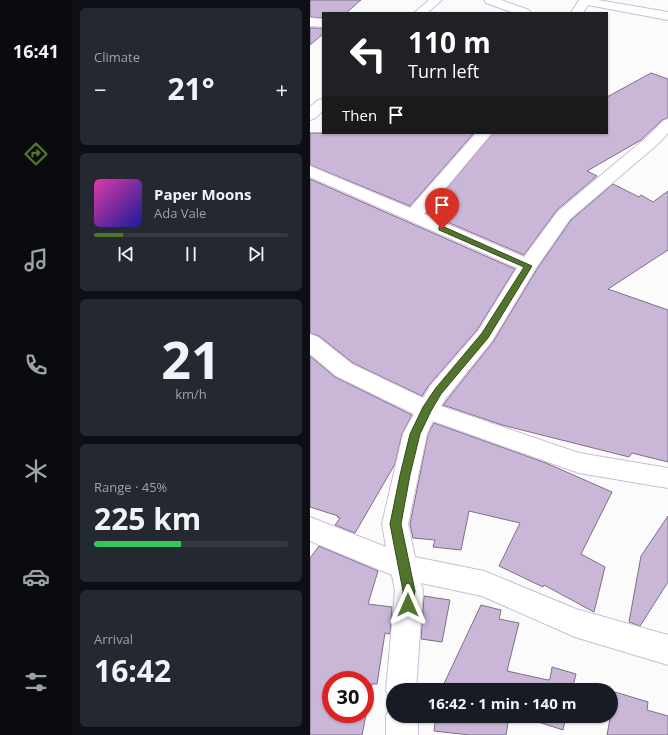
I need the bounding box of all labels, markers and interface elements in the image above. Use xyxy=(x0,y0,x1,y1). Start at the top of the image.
text: 110 m xyxy=(408,23,491,61)
icon: left xyxy=(342,28,394,80)
text: 16:41 xyxy=(13,39,59,63)
text: Climate xyxy=(94,48,140,66)
text: Turn left xyxy=(408,59,479,83)
text: 21° xyxy=(167,68,215,109)
text: − xyxy=(94,74,107,104)
text: + xyxy=(275,74,288,104)
icon: arrive xyxy=(385,104,407,126)
text: Then xyxy=(342,105,377,125)
icon: directions xyxy=(22,140,50,168)
text: Paper Moons xyxy=(154,184,252,204)
pin xyxy=(425,188,459,229)
icon: arrive xyxy=(431,194,453,216)
text: Ada Vale xyxy=(154,204,206,222)
icon: previous xyxy=(115,243,137,265)
icon: pause xyxy=(180,243,202,265)
icon: next xyxy=(245,243,267,265)
icon: music xyxy=(22,246,50,274)
text: 21 xyxy=(161,323,221,394)
icon: phone xyxy=(22,351,50,379)
text: km/h xyxy=(175,385,207,403)
icon: climate xyxy=(22,457,50,485)
text: Range · 45% xyxy=(94,478,167,496)
text: 225 km xyxy=(94,498,201,539)
icon: car xyxy=(22,563,50,591)
position arrow xyxy=(387,584,429,626)
text: Arrival xyxy=(94,630,133,648)
text: 16:42 xyxy=(94,650,171,691)
icon: filters xyxy=(22,668,50,696)
speed limit sign: 30 xyxy=(322,671,374,723)
text: 16:42 · 1 min · 140 m xyxy=(428,693,576,713)

